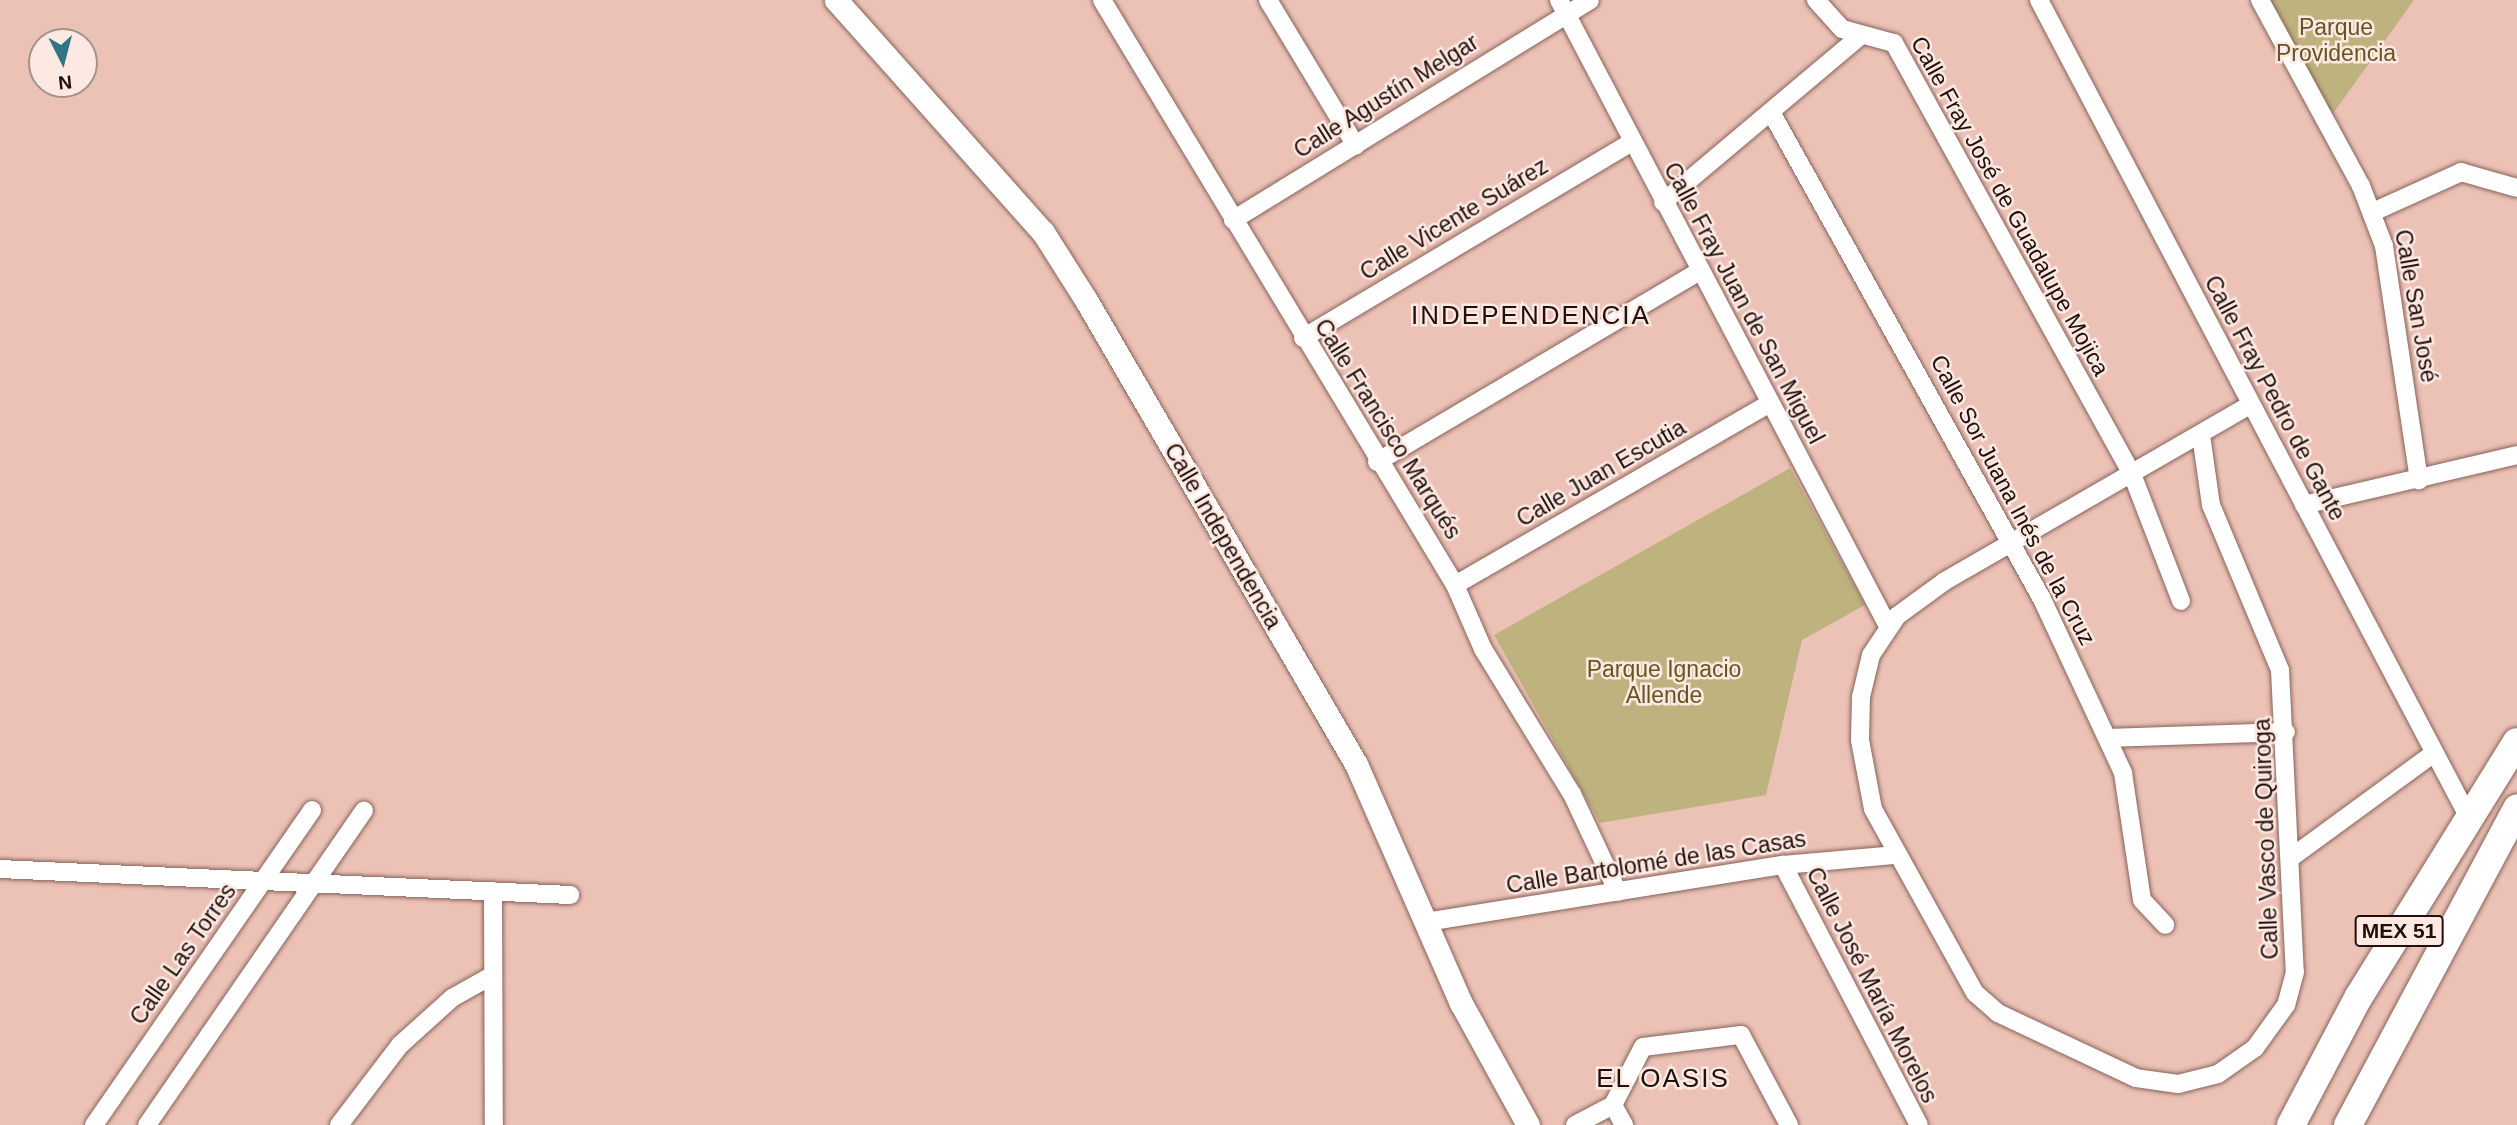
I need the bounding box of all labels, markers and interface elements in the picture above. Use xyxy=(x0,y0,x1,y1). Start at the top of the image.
park label: Parque Providencia xyxy=(2276,13,2396,67)
north arrow xyxy=(28,28,98,98)
street label: Calle Agustín Melgar xyxy=(1288,28,1484,164)
street label: Calle Fray José de Guadalupe Mojica xyxy=(1905,32,2115,380)
text: N xyxy=(57,71,73,94)
street label: Calle Vicente Suárez xyxy=(1355,152,1553,286)
street label: Calle Fray Juan de San Miguel xyxy=(1658,158,1830,448)
street label: Calle San José xyxy=(2389,227,2443,385)
street label: Calle Fray Pedro de Gante xyxy=(2199,271,2351,525)
district label: INDEPENDENCIA xyxy=(1413,300,1649,332)
street label: Calle Francisco Marqués xyxy=(1309,314,1467,544)
street label: Calle Sor Juana Inés de la Cruz xyxy=(1925,350,2101,650)
street label: Calle Juan Escutia xyxy=(1512,413,1690,533)
street label: Calle Independencia xyxy=(1159,438,1287,634)
park label: Parque Ignacio Allende xyxy=(1587,655,1741,709)
street label: Calle Vasco de Quiroga xyxy=(2248,718,2284,960)
street label: Calle Bartolomé de las Casas xyxy=(1504,825,1808,899)
street label: Calle José María Morelos xyxy=(1801,863,1943,1107)
street label: Calle Las Torres xyxy=(124,878,242,1030)
road number: MEX 51 xyxy=(2354,914,2444,948)
district label: EL OASIS xyxy=(1597,1063,1729,1095)

